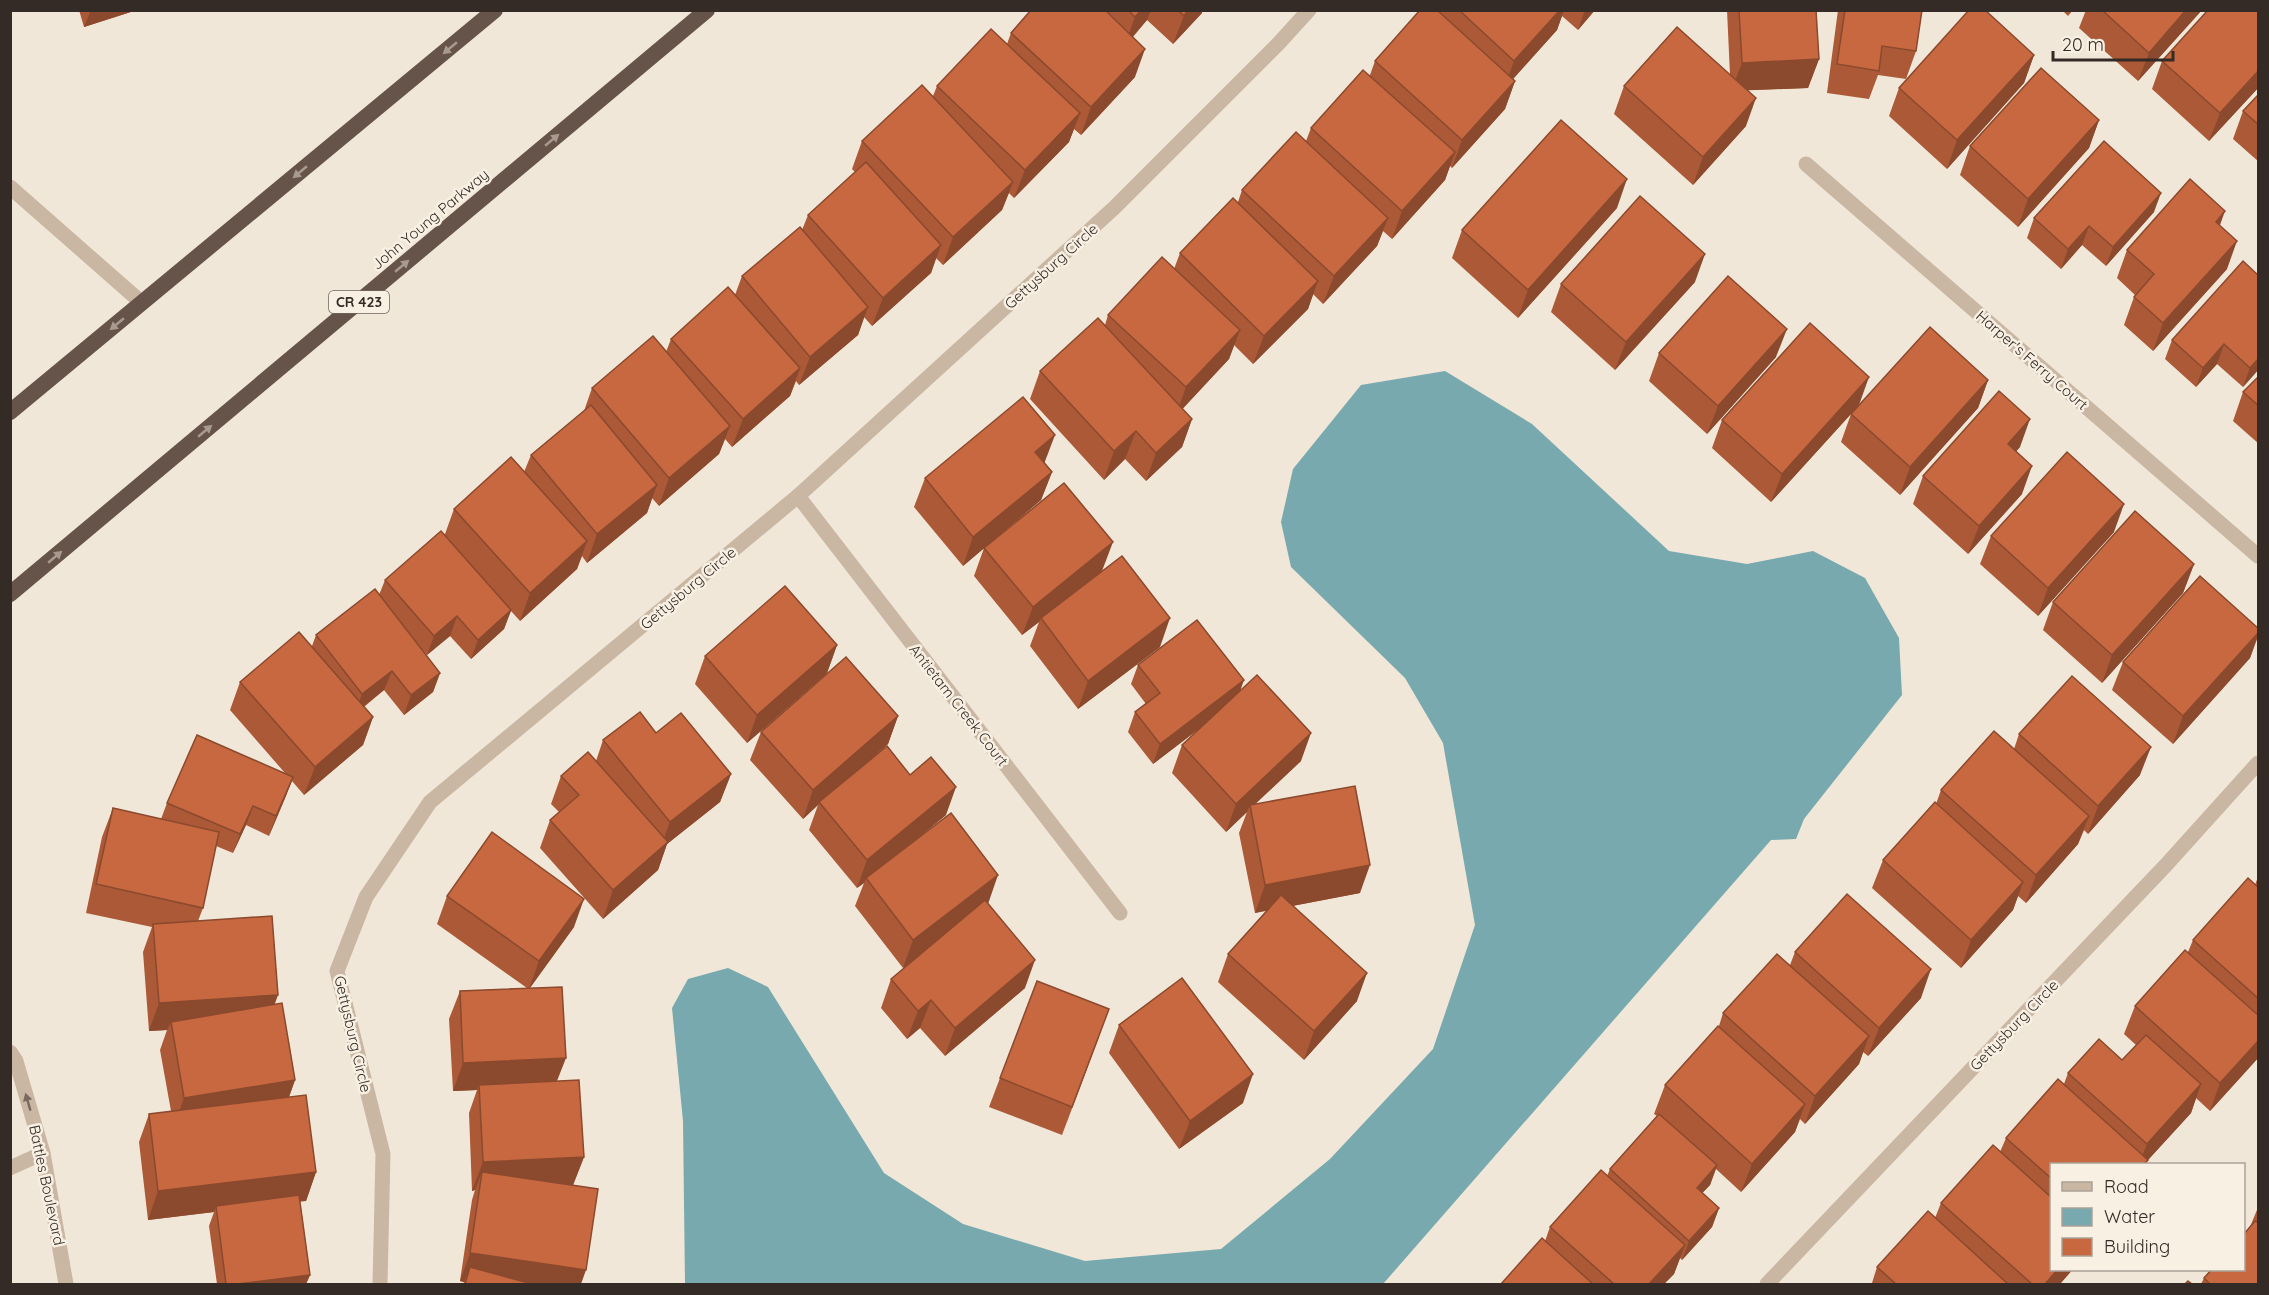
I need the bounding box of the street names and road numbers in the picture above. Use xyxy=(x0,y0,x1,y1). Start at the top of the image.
street label: John Young Parkway xyxy=(368,164,492,274)
street label: Gettysburg Circle xyxy=(1000,219,1102,313)
road number: CR 423 xyxy=(329,291,389,313)
street label: Harper's Ferry Court xyxy=(1972,306,2092,414)
street label: Gettysburg Circle xyxy=(636,542,740,634)
street label: Antietam Creek Court xyxy=(905,640,1013,770)
street label: Gettysburg Circle xyxy=(330,974,376,1094)
street label: Gettysburg Circle xyxy=(1966,976,2062,1074)
street label: Battles Boulevard xyxy=(25,1123,69,1247)

